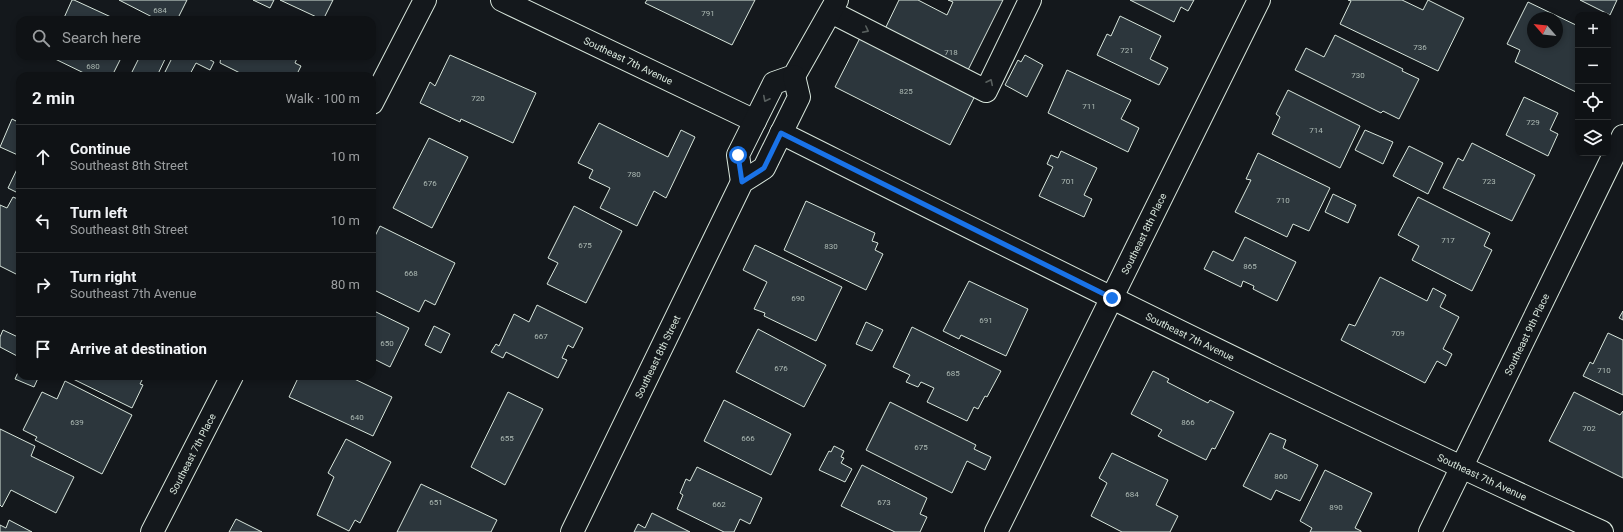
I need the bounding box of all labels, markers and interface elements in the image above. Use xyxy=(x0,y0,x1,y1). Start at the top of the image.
house number: 684 xyxy=(153,6,167,15)
house number: 791 xyxy=(701,9,715,18)
north arrow xyxy=(1527,12,1563,48)
map controls xyxy=(1575,12,1611,156)
button: + xyxy=(1575,12,1611,48)
search box xyxy=(16,16,376,60)
one-way arrow xyxy=(861,25,869,33)
icon: search xyxy=(30,27,52,49)
text: Search here xyxy=(62,29,141,47)
street label: Southeast 7th Avenue xyxy=(582,34,675,86)
house number: 736 xyxy=(1413,43,1427,52)
house number: 721 xyxy=(1120,46,1134,55)
house number: 718 xyxy=(944,48,958,57)
button: − xyxy=(1575,48,1611,84)
house number: 680 xyxy=(86,62,100,71)
house number: 730 xyxy=(1351,71,1365,80)
one-way arrow xyxy=(985,79,993,86)
button: locate xyxy=(1575,84,1611,120)
house number: 825 xyxy=(899,87,913,96)
text: 2 min xyxy=(32,88,75,108)
text: Walk · 100 m xyxy=(285,91,360,106)
house number: 720 xyxy=(471,94,485,103)
one-way arrow xyxy=(763,95,771,103)
house number: 711 xyxy=(1082,102,1096,111)
house number: 729 xyxy=(1526,118,1540,127)
button: layers xyxy=(1575,120,1611,156)
house number: 714 xyxy=(1309,126,1323,135)
text: Continue xyxy=(70,140,131,158)
icon: ahead xyxy=(32,146,54,168)
route start xyxy=(729,146,747,164)
text: 10 m xyxy=(331,149,360,164)
text: Southeast 8th Street xyxy=(70,158,188,173)
house number: 780 xyxy=(627,170,641,179)
house number: 701 xyxy=(1061,177,1075,186)
house number: 723 xyxy=(1482,177,1496,186)
house number: 676 xyxy=(423,179,437,188)
street label: Southeast 8th Place xyxy=(1119,191,1168,276)
house number: 710 xyxy=(1276,196,1290,205)
text: Turn left xyxy=(70,204,127,222)
icon: left xyxy=(32,210,54,232)
text: 10 m xyxy=(331,213,360,228)
text: Southeast 8th Street xyxy=(70,222,188,237)
house number: 717 xyxy=(1441,236,1455,245)
house number: 675 xyxy=(578,241,592,250)
house number: 830 xyxy=(824,242,838,251)
house number: 865 xyxy=(1243,262,1257,271)
text: Turn right xyxy=(70,268,136,286)
house number: 668 xyxy=(404,269,418,278)
icon: right xyxy=(32,274,54,296)
text: 80 m xyxy=(331,277,360,292)
text: Southeast 7th Avenue xyxy=(70,286,196,301)
route end xyxy=(1103,289,1121,307)
street label: Southeast 9th Place xyxy=(1502,292,1551,377)
house number: 690 xyxy=(791,294,805,303)
street label: Southeast 7th Avenue xyxy=(1144,310,1236,363)
street label: Southeast 8th Street xyxy=(632,313,682,400)
house number: 691 xyxy=(979,316,993,325)
house number: 709 xyxy=(1391,329,1405,338)
house number: 667 xyxy=(534,332,548,341)
icon: arrive xyxy=(32,338,54,360)
house number: 650 xyxy=(380,339,394,348)
text: Arrive at destination xyxy=(70,340,207,358)
house number: 676 xyxy=(774,364,788,373)
house number: 710 xyxy=(1597,366,1611,375)
house number: 685 xyxy=(946,369,960,378)
street label: Southeast 7th Place xyxy=(167,411,217,496)
house number: 640 xyxy=(350,413,364,422)
house number: 639 xyxy=(70,418,84,427)
house number: 866 xyxy=(1181,418,1195,427)
house number: 702 xyxy=(1582,424,1596,433)
house number: 655 xyxy=(500,434,514,443)
house number: 666 xyxy=(741,434,755,443)
house number: 675 xyxy=(914,443,928,452)
street label: Southeast 7th Avenue xyxy=(1436,451,1529,502)
house number: 860 xyxy=(1274,472,1288,481)
house number: 684 xyxy=(1125,490,1139,499)
house number: 651 xyxy=(429,498,443,507)
house number: 673 xyxy=(877,498,891,507)
house number: 662 xyxy=(712,500,726,509)
house number: 890 xyxy=(1329,503,1343,512)

